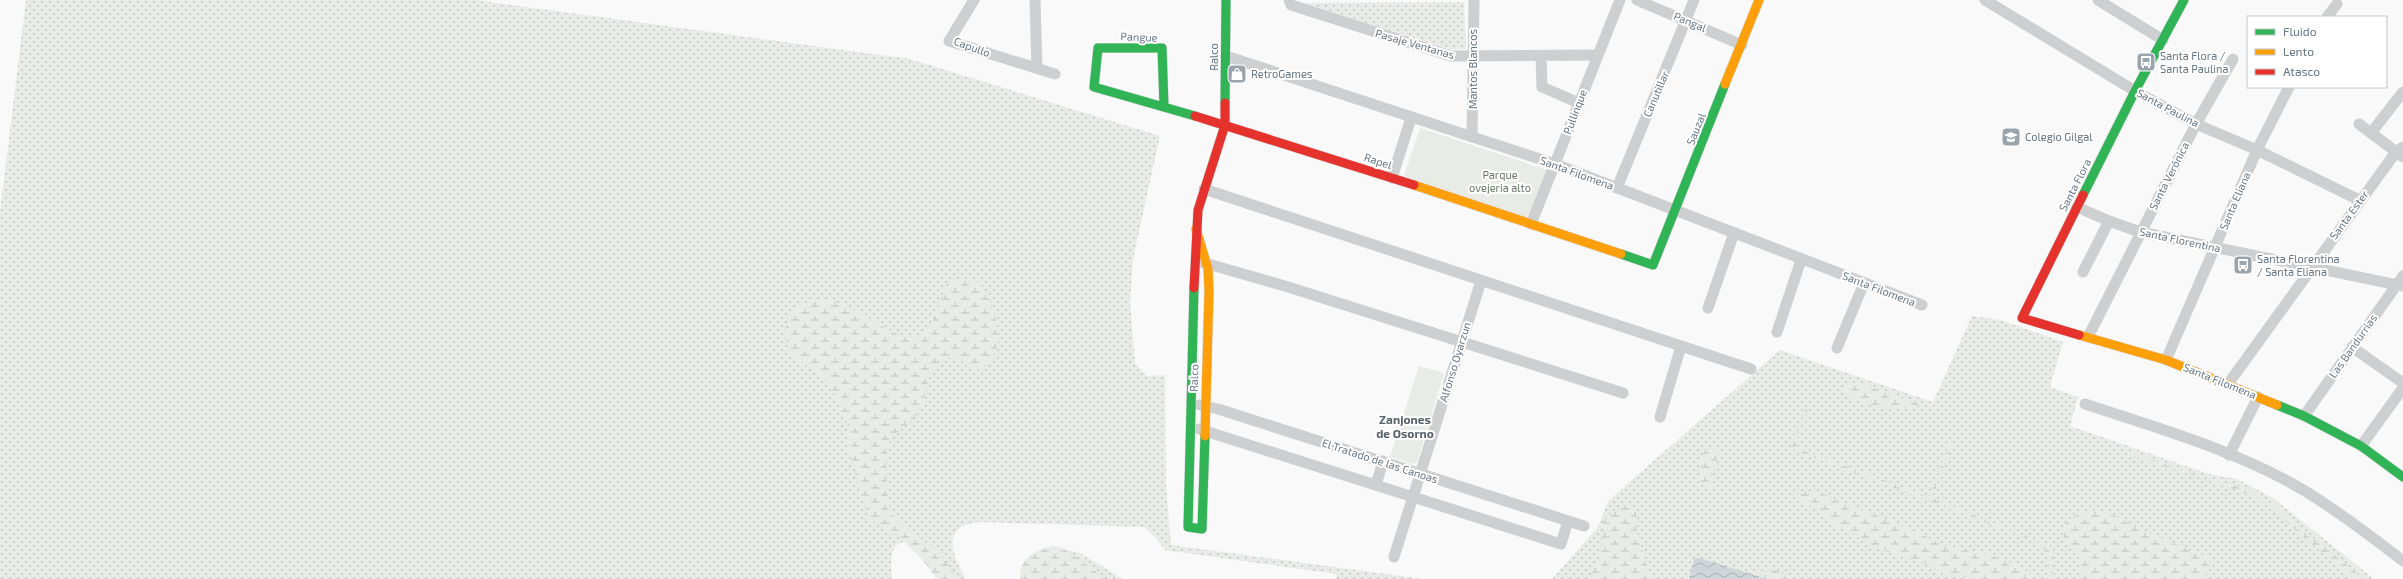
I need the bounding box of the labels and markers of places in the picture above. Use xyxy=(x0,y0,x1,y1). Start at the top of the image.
place label: Santa Flora / Santa Paulina xyxy=(2160,49,2228,75)
bus stop icon: Santa Flora / Santa Paulina xyxy=(2135,51,2157,73)
shop icon: RetroGames xyxy=(1226,63,1248,85)
place label: RetroGames xyxy=(1251,67,1313,80)
school or university icon: Colegio Gilgal xyxy=(2000,126,2022,148)
place label: Colegio Gilgal xyxy=(2025,130,2093,143)
place label: Santa Florentina / Santa Eliana xyxy=(2257,252,2340,278)
bus stop icon: Santa Florentina / Santa Eliana xyxy=(2232,254,2254,276)

